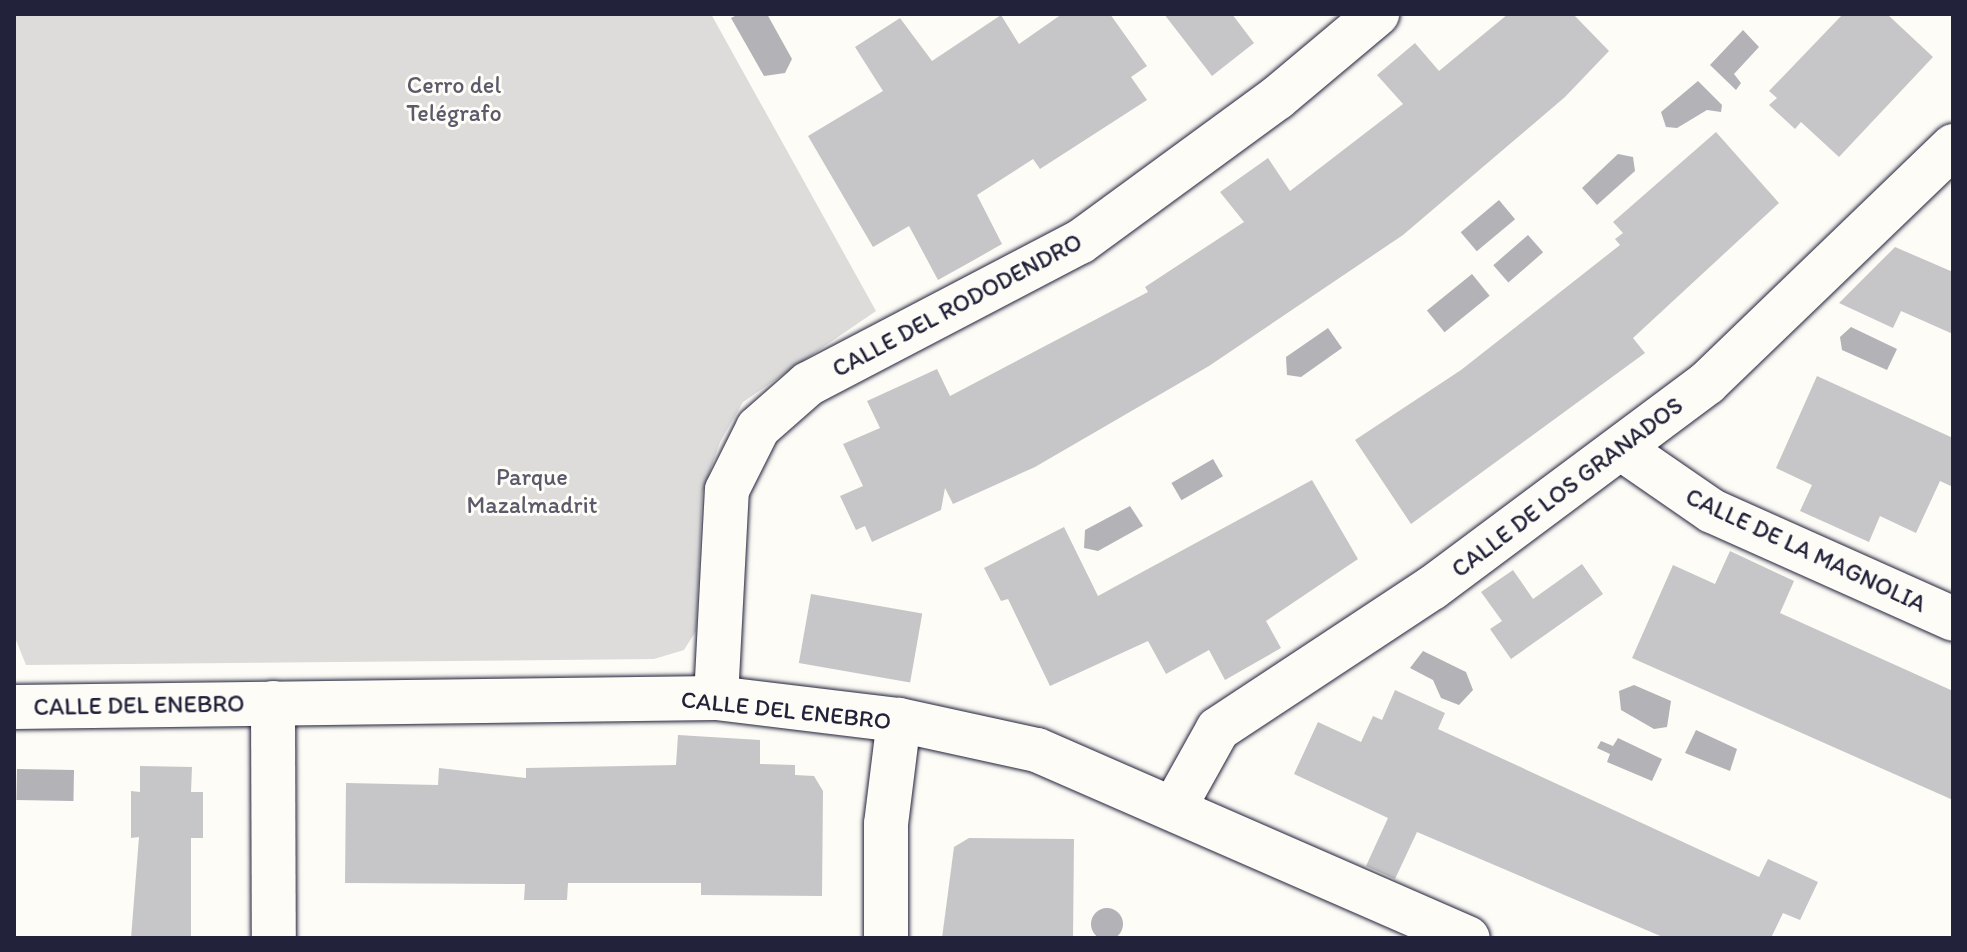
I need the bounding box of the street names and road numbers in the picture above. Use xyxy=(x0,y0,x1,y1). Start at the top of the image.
street label: CALLE DEL RODODENDRO xyxy=(828,227,1086,383)
street label: CALLE DE LOS GRANADOS xyxy=(1446,391,1688,583)
street label: CALLE DE LA MAGNOLIA xyxy=(1681,482,1931,618)
street label: CALLE DEL ENEBRO xyxy=(680,685,892,735)
street label: CALLE DEL ENEBRO xyxy=(33,689,245,721)

